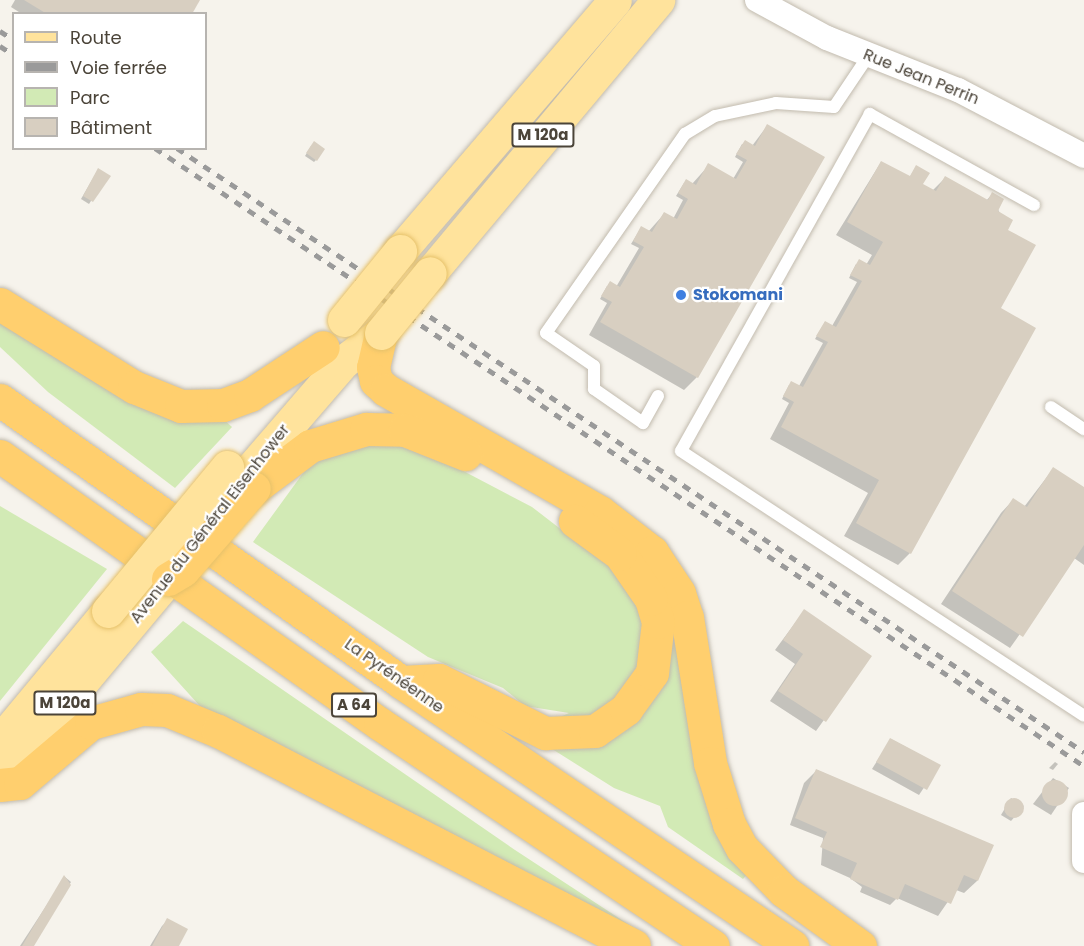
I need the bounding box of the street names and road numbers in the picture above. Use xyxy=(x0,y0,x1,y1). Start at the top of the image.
street label: Rue Jean Perrin xyxy=(860,45,982,109)
road number: M 120a xyxy=(510,123,576,147)
street label: Avenue du Général Eisenhower xyxy=(126,421,294,627)
street label: La Pyrénéenne xyxy=(341,635,447,717)
road number: M 120a xyxy=(32,691,98,715)
road number: A 64 xyxy=(330,693,378,717)

